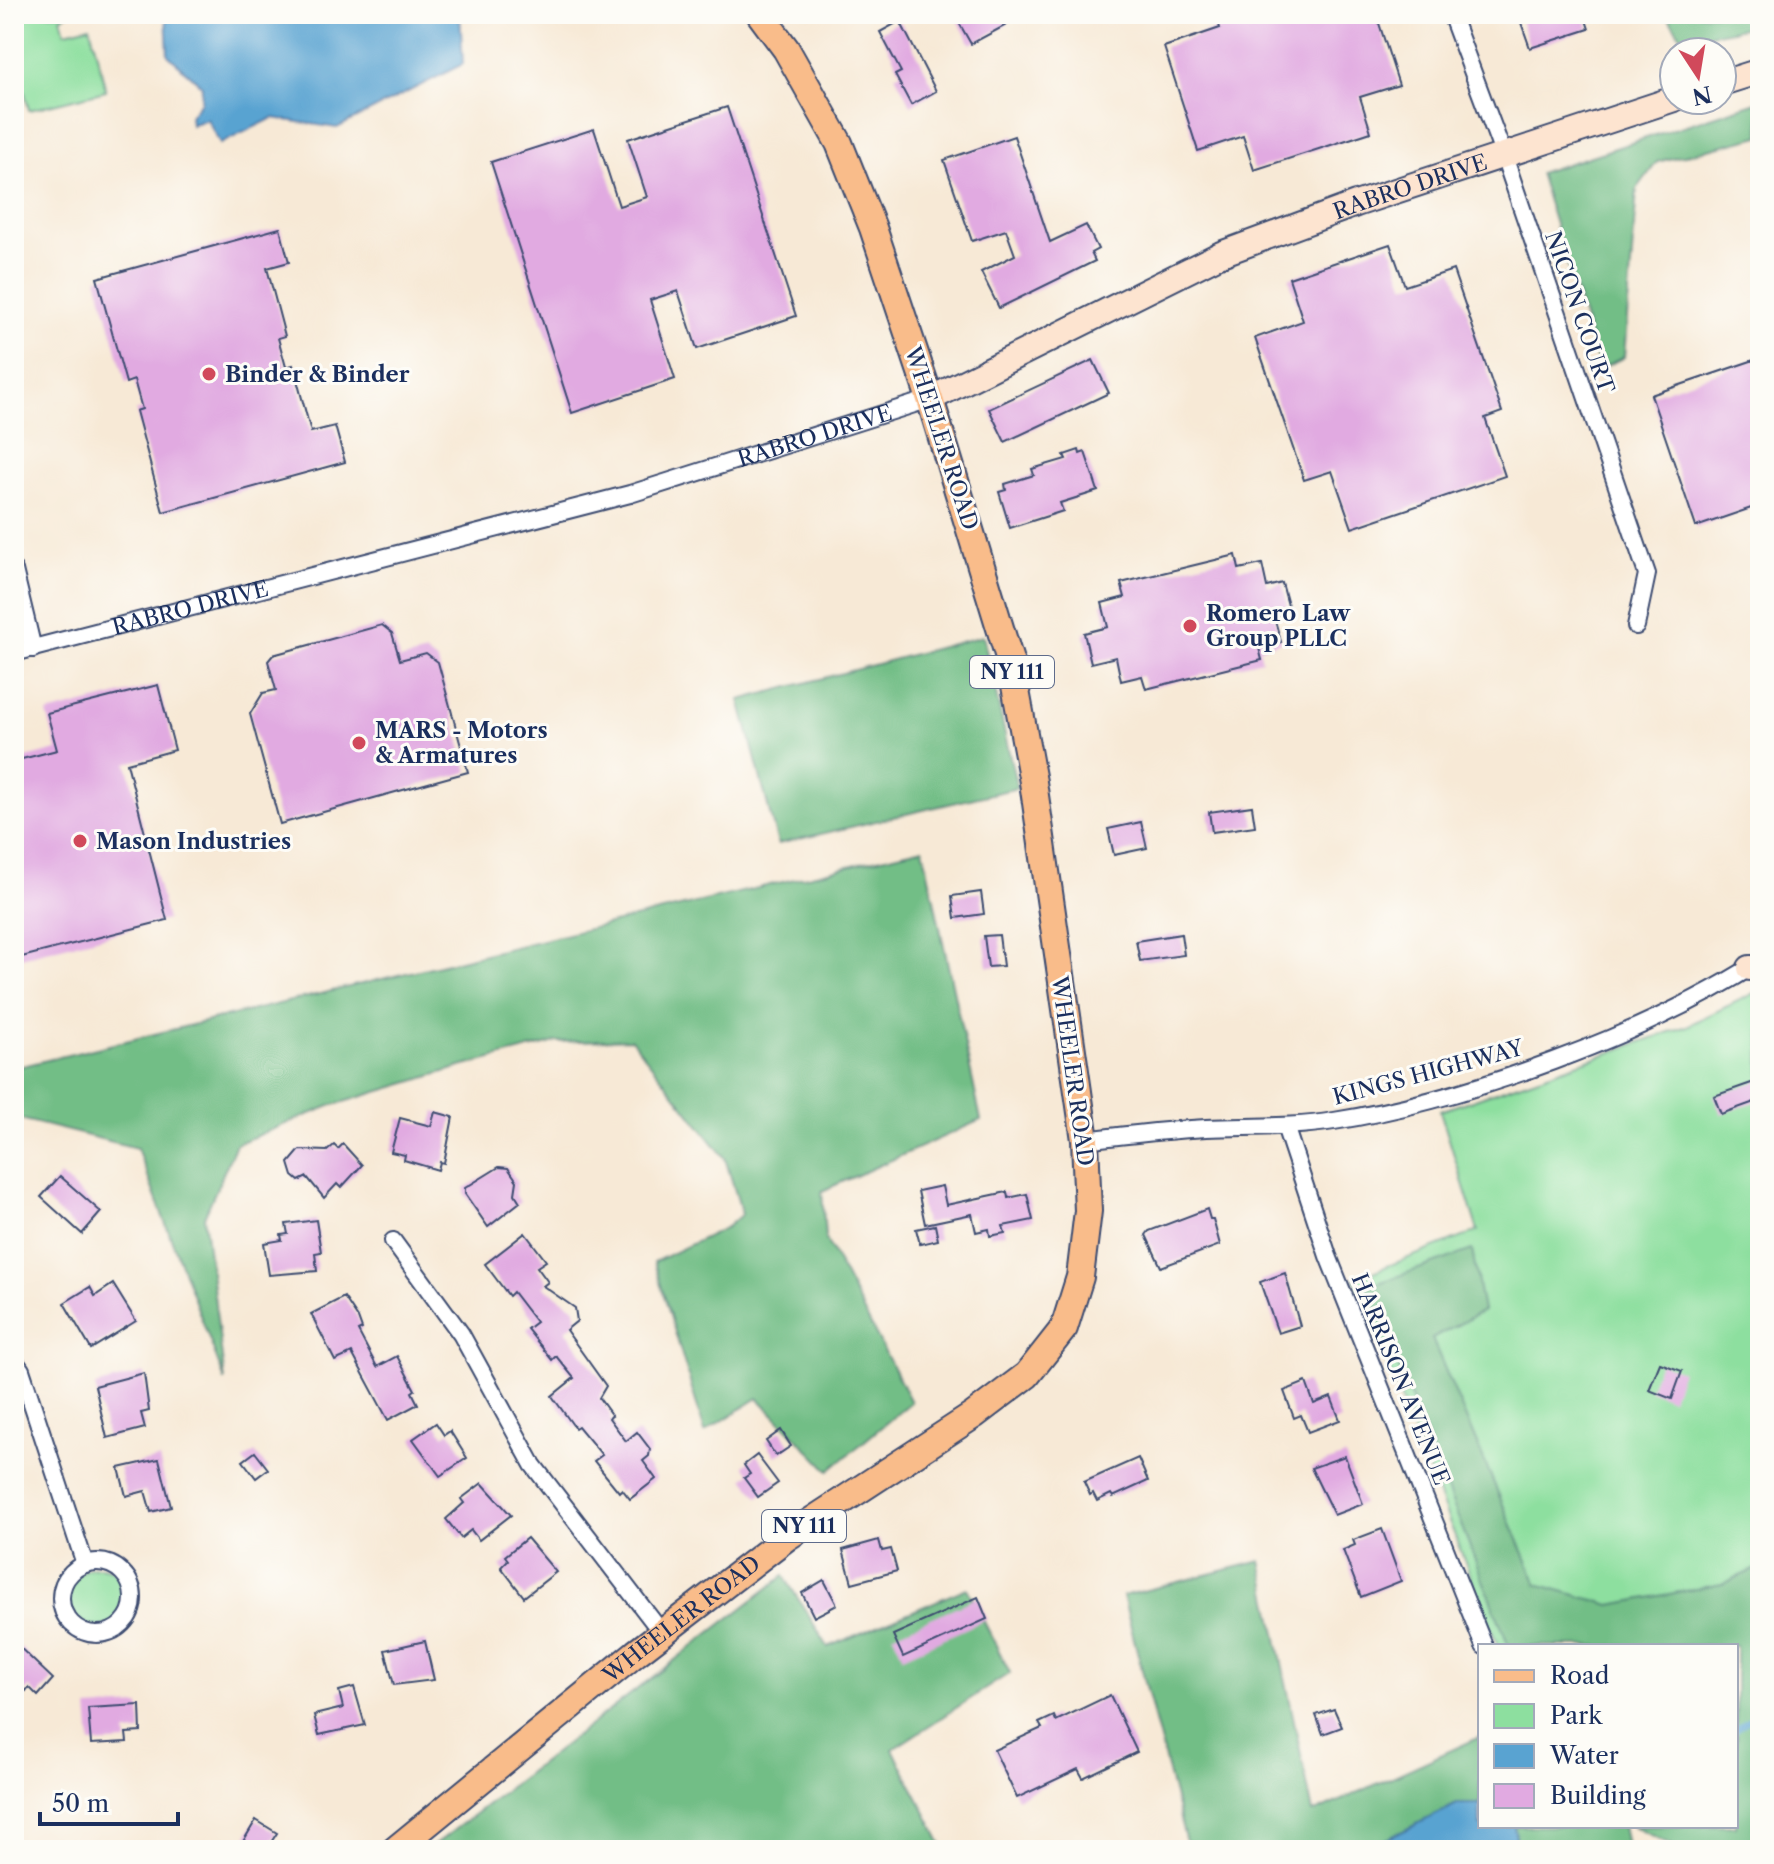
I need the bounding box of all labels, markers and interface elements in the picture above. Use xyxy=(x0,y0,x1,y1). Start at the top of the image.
north arrow xyxy=(1658,36,1738,116)
text: N xyxy=(1690,80,1714,110)
street label: RABRO DRIVE xyxy=(1329,149,1491,225)
street label: NICON COURT xyxy=(1539,228,1620,397)
street label: WHEELER ROAD xyxy=(899,342,984,533)
place label: Binder & Binder xyxy=(225,361,410,388)
marker: Binder & Binder xyxy=(200,365,218,383)
street label: RABRO DRIVE xyxy=(734,399,896,473)
street label: RABRO DRIVE xyxy=(109,575,272,641)
place label: Romero Law Group PLLC xyxy=(1206,600,1351,652)
marker: Romero Law Group PLLC xyxy=(1181,617,1199,635)
road number: NY 111 xyxy=(970,656,1054,688)
place label: MARS - Motors & Armatures xyxy=(375,717,548,769)
marker: MARS - Motors & Armatures xyxy=(350,734,368,752)
place label: Mason Industries xyxy=(96,828,291,855)
marker: Mason Industries xyxy=(71,832,89,850)
street label: WHEELER ROAD xyxy=(1046,973,1099,1168)
street label: KINGS HIGHWAY xyxy=(1330,1034,1527,1111)
street label: HARRISON AVENUE xyxy=(1346,1269,1455,1489)
road number: NY 111 xyxy=(762,1510,846,1542)
street label: WHEELER ROAD xyxy=(597,1550,765,1689)
legend xyxy=(1478,1644,1738,1828)
text: Road xyxy=(1550,1661,1610,1690)
text: Park xyxy=(1550,1701,1603,1730)
text: Water xyxy=(1549,1741,1619,1770)
scale bar xyxy=(40,1776,178,1826)
text: Building xyxy=(1550,1781,1646,1810)
text: 50 m xyxy=(52,1789,109,1818)

